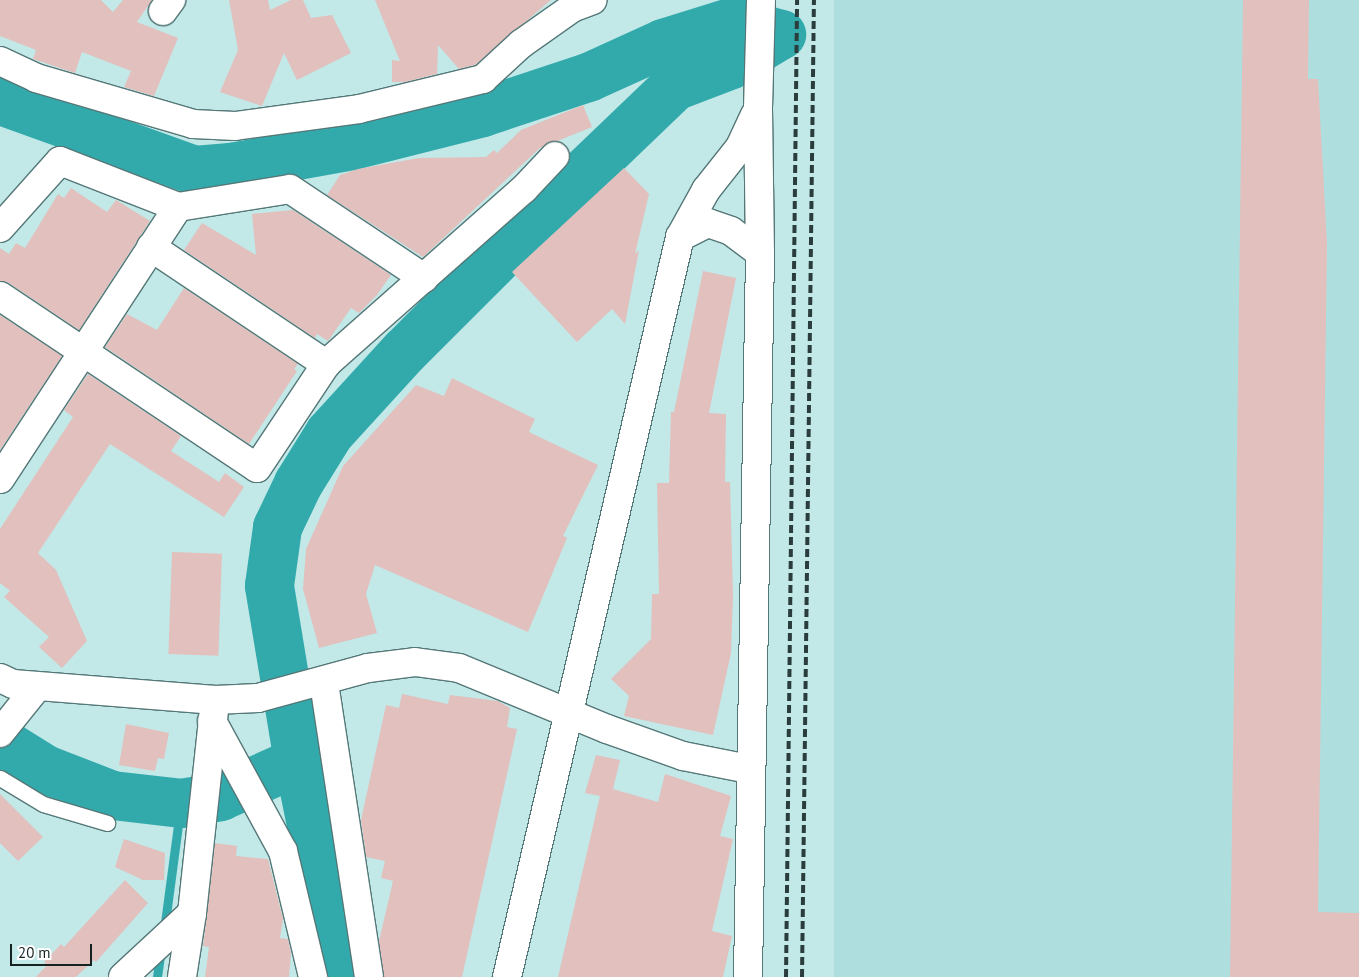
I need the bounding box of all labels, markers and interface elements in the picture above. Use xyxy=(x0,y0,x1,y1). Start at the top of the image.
scale bar xyxy=(12,934,95,966)
text: 20 m xyxy=(18,943,51,962)

